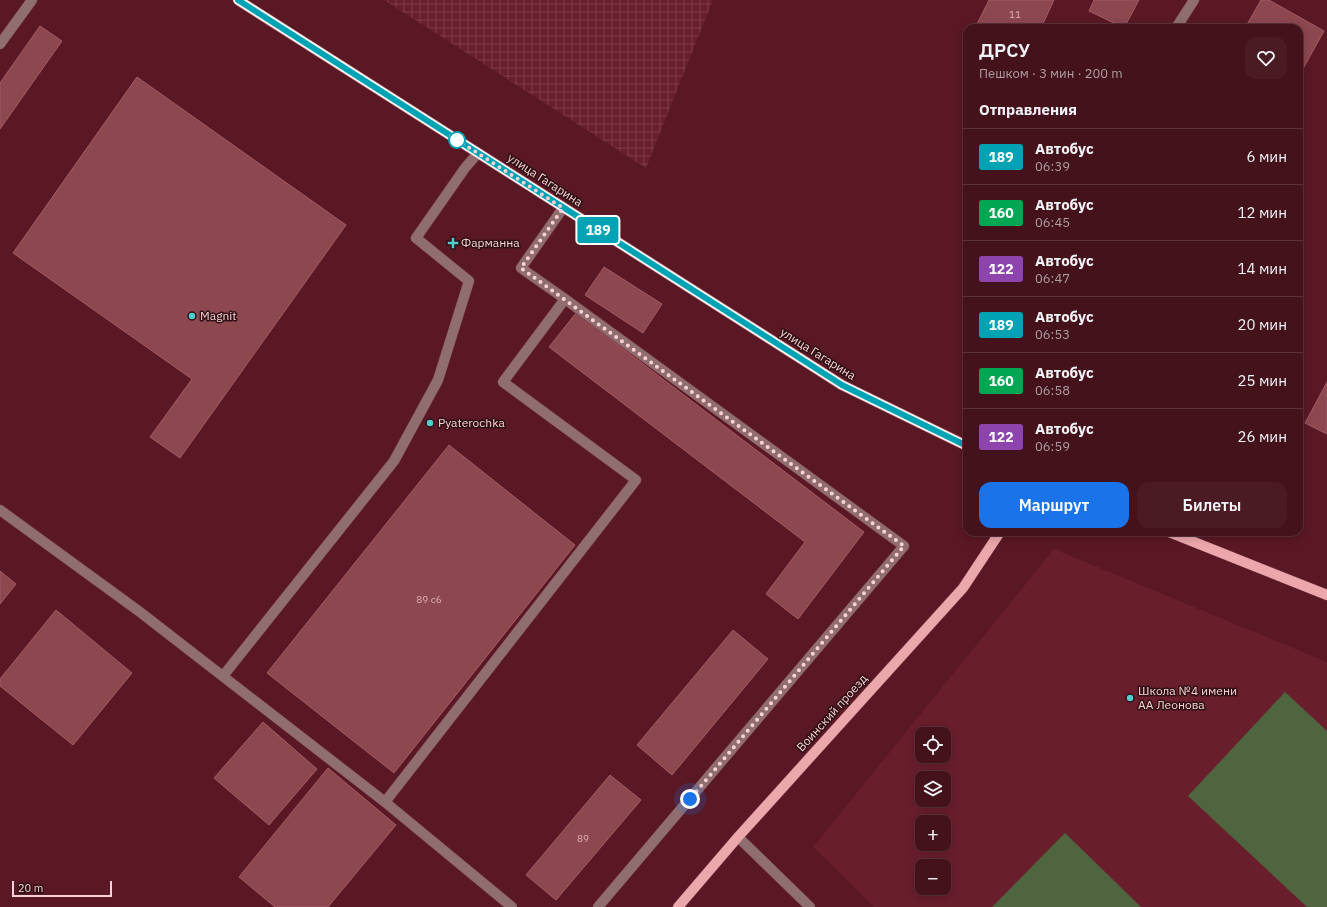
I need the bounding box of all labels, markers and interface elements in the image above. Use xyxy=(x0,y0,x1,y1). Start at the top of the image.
house number: 11 xyxy=(1009,8,1021,21)
button: heart xyxy=(1245,37,1287,79)
text: ДРСУ xyxy=(979,38,1030,62)
text: Пешком · 3 мин · 200 m xyxy=(979,65,1123,82)
text: Отправления xyxy=(979,100,1077,119)
unlabelled marker xyxy=(448,131,466,149)
text: Автобус xyxy=(1035,139,1094,158)
text: 6 мин xyxy=(1246,147,1287,166)
text: 189 xyxy=(988,148,1014,166)
street label: улица Гагарина xyxy=(505,150,586,210)
text: 06:39 xyxy=(1035,158,1070,175)
text: Автобус xyxy=(1035,195,1094,214)
text: 12 мин xyxy=(1237,203,1287,222)
text: 160 xyxy=(988,204,1014,222)
text: 06:45 xyxy=(1035,214,1070,231)
line badge: 189 xyxy=(575,217,621,243)
text: 189 xyxy=(585,221,611,239)
place label: Фарманна xyxy=(461,235,520,250)
marker: Фарманна xyxy=(448,238,458,248)
text: Автобус xyxy=(1035,251,1094,270)
text: 14 мин xyxy=(1237,259,1287,278)
text: 122 xyxy=(988,260,1014,278)
text: 06:47 xyxy=(1035,270,1070,287)
text: Автобус xyxy=(1035,307,1094,326)
place label: Magnit xyxy=(200,308,237,323)
marker: Magnit xyxy=(187,311,197,321)
text: 20 мин xyxy=(1237,315,1287,334)
text: 189 xyxy=(988,316,1014,334)
street label: улица Гагарина xyxy=(778,324,859,383)
text: 06:53 xyxy=(1035,326,1070,343)
text: Автобус xyxy=(1035,363,1094,382)
text: 25 мин xyxy=(1237,371,1287,390)
text: 160 xyxy=(988,372,1014,390)
text: 06:58 xyxy=(1035,382,1070,399)
place label: Pyaterochka xyxy=(438,415,505,430)
marker: Pyaterochka xyxy=(425,418,435,428)
text: Автобус xyxy=(1035,419,1094,438)
text: 26 мин xyxy=(1237,427,1287,446)
text: 122 xyxy=(988,428,1014,446)
text: 06:59 xyxy=(1035,438,1070,455)
button: Маршрут xyxy=(979,482,1129,528)
button: Билеты xyxy=(1137,482,1287,528)
house number: 89 с6 xyxy=(416,593,442,606)
street label: Воинский проезд xyxy=(793,671,870,754)
place label: Школа №4 имени АА Леонова xyxy=(1138,683,1237,712)
marker: Школа №4 имени АА Леонова xyxy=(1125,693,1135,703)
map controls xyxy=(915,727,951,895)
button: locate xyxy=(915,727,951,763)
button: layers xyxy=(915,771,951,807)
your location xyxy=(680,789,700,809)
button: + xyxy=(915,815,951,851)
house number: 89 xyxy=(577,832,589,845)
button: − xyxy=(915,859,951,895)
scale bar xyxy=(12,879,112,898)
text: 20 m xyxy=(18,881,43,895)

